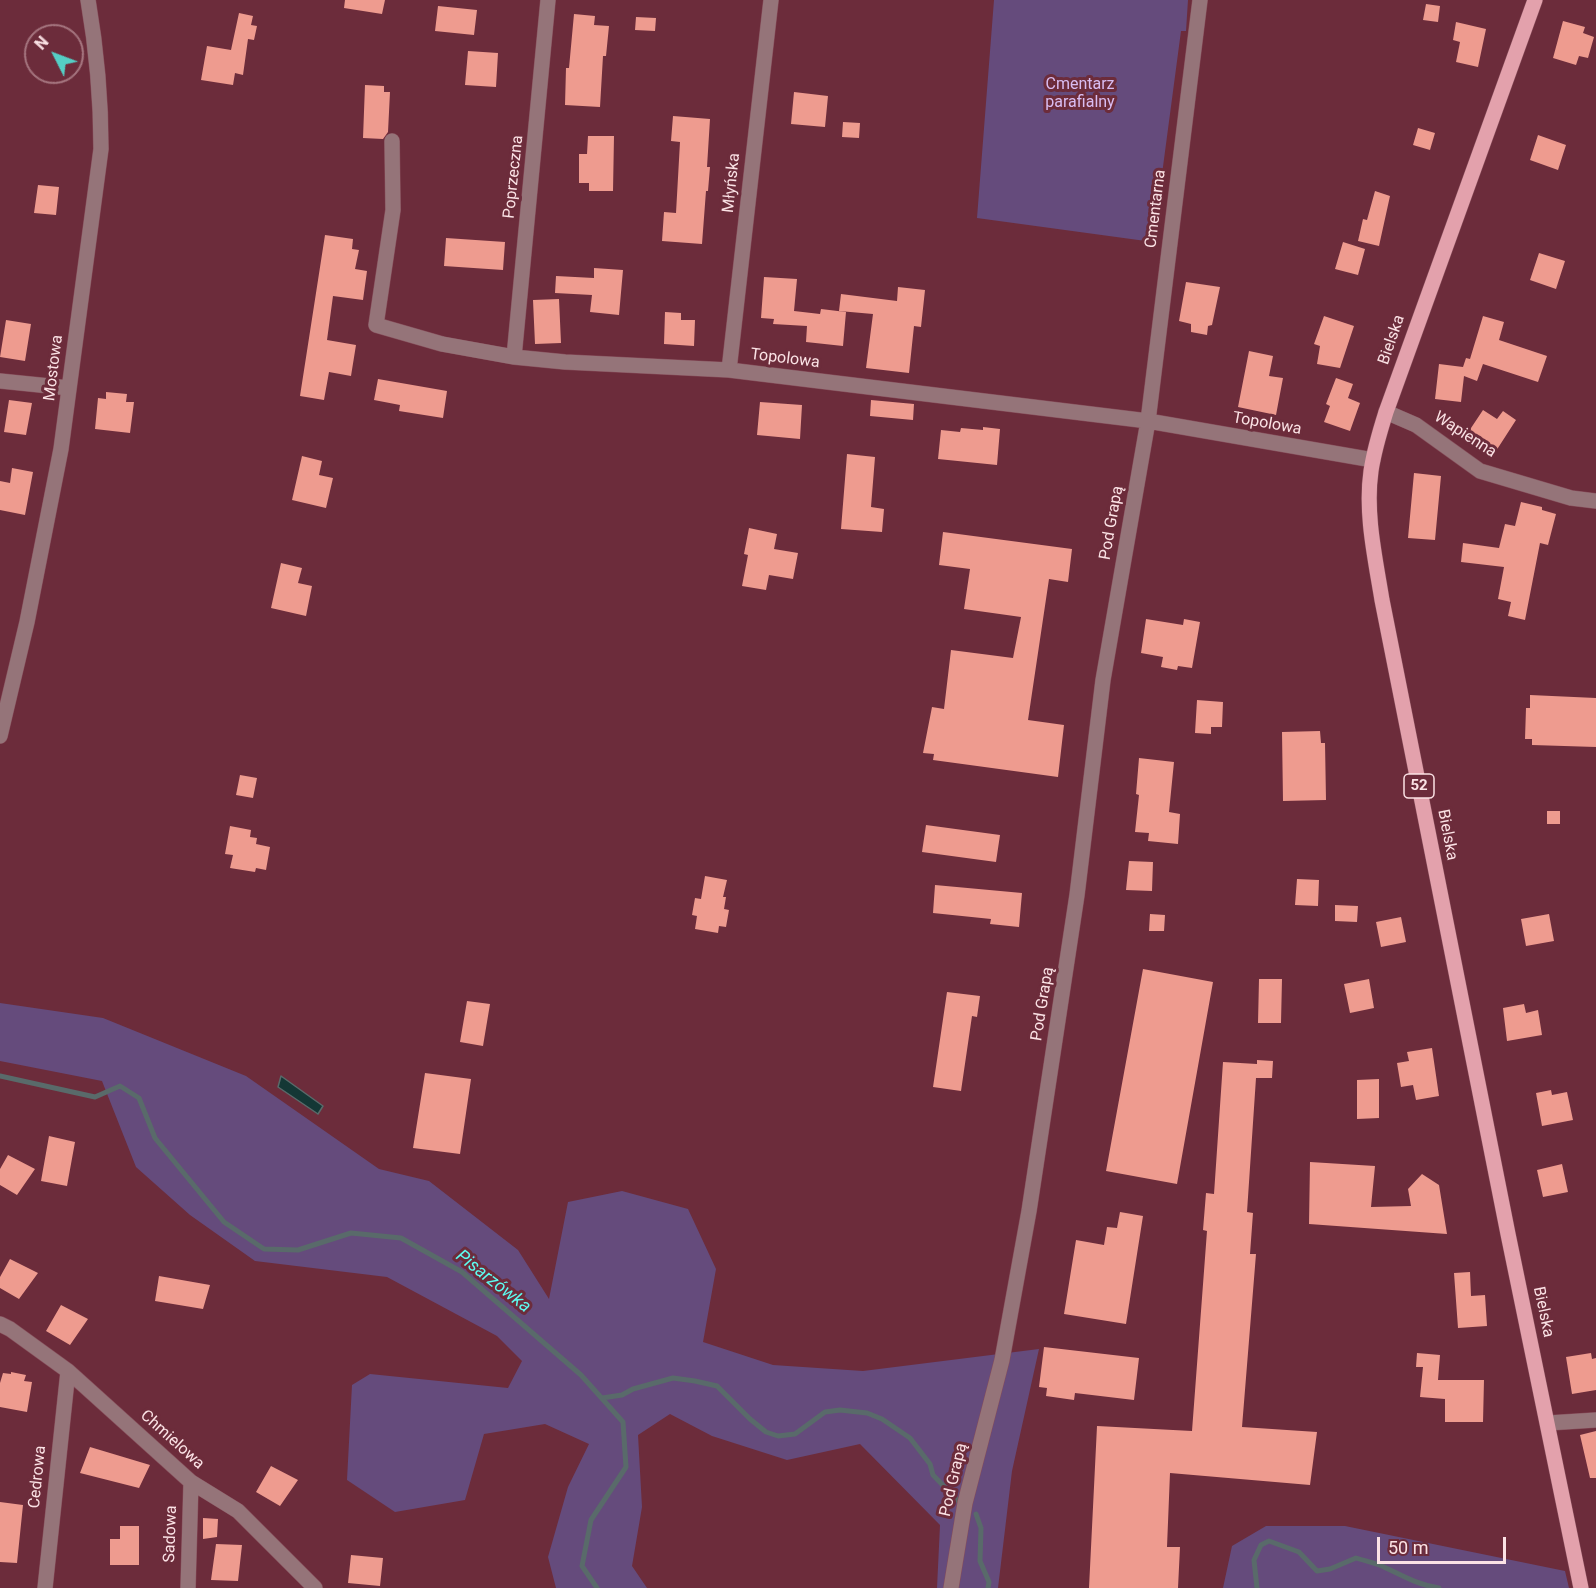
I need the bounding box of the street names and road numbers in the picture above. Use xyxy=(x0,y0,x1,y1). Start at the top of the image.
street label: Poprzeczna xyxy=(500,134,528,220)
street label: Młyńska xyxy=(719,152,745,214)
street label: Cmentarna xyxy=(1142,169,1170,249)
street label: Bielska xyxy=(1375,313,1409,367)
street label: Mostowa xyxy=(40,334,68,402)
street label: Topolowa xyxy=(749,345,821,373)
street label: Topolowa xyxy=(1231,408,1303,440)
street label: Wapienna xyxy=(1430,408,1500,462)
street label: Pod Grapą xyxy=(1096,485,1128,561)
road number: 52 xyxy=(1404,774,1434,798)
street label: Bielska xyxy=(1433,808,1461,862)
street label: Pod Grapą xyxy=(1028,966,1058,1042)
street label: Bielska xyxy=(1528,1285,1558,1339)
street label: Chmielowa xyxy=(136,1406,208,1474)
street label: Pod Grapą xyxy=(936,1442,972,1518)
street label: Cedrowa xyxy=(25,1445,51,1509)
street label: Sadowa xyxy=(160,1505,182,1563)

